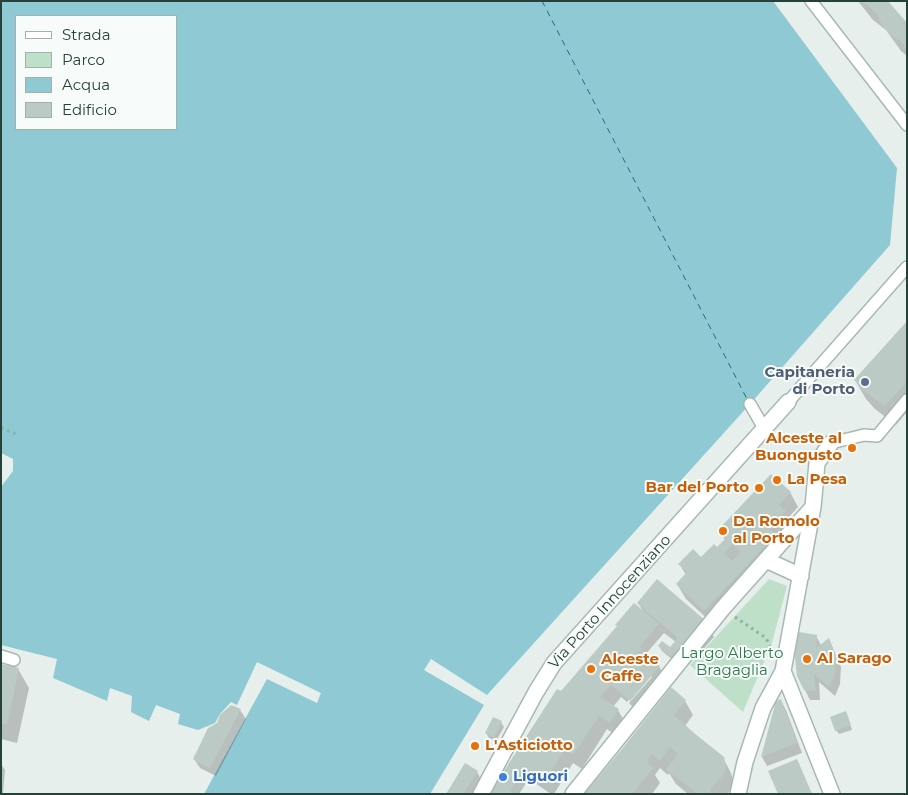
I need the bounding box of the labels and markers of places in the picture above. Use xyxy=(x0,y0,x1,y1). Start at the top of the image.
place label: Capitaneria di Porto xyxy=(764,364,855,399)
marker: Capitaneria di Porto xyxy=(859,376,871,388)
place label: Alceste al Buongusto xyxy=(755,430,842,465)
marker: Alceste al Buongusto xyxy=(846,442,858,454)
place label: La Pesa xyxy=(787,471,847,489)
marker: La Pesa xyxy=(771,474,783,486)
place label: Bar del Porto xyxy=(646,479,749,497)
marker: Bar del Porto xyxy=(753,482,765,494)
place label: Da Romolo al Porto xyxy=(733,513,820,548)
marker: Da Romolo al Porto xyxy=(717,525,729,537)
place label: Al Sarago xyxy=(817,650,892,668)
place label: Alceste Caffe xyxy=(601,651,659,686)
marker: Al Sarago xyxy=(801,653,813,665)
marker: Alceste Caffe xyxy=(585,663,597,675)
place label: L'Asticiotto xyxy=(485,737,573,755)
marker: L'Asticiotto xyxy=(469,740,481,752)
place label: Liguori xyxy=(513,768,568,786)
marker: Liguori xyxy=(497,771,509,783)

